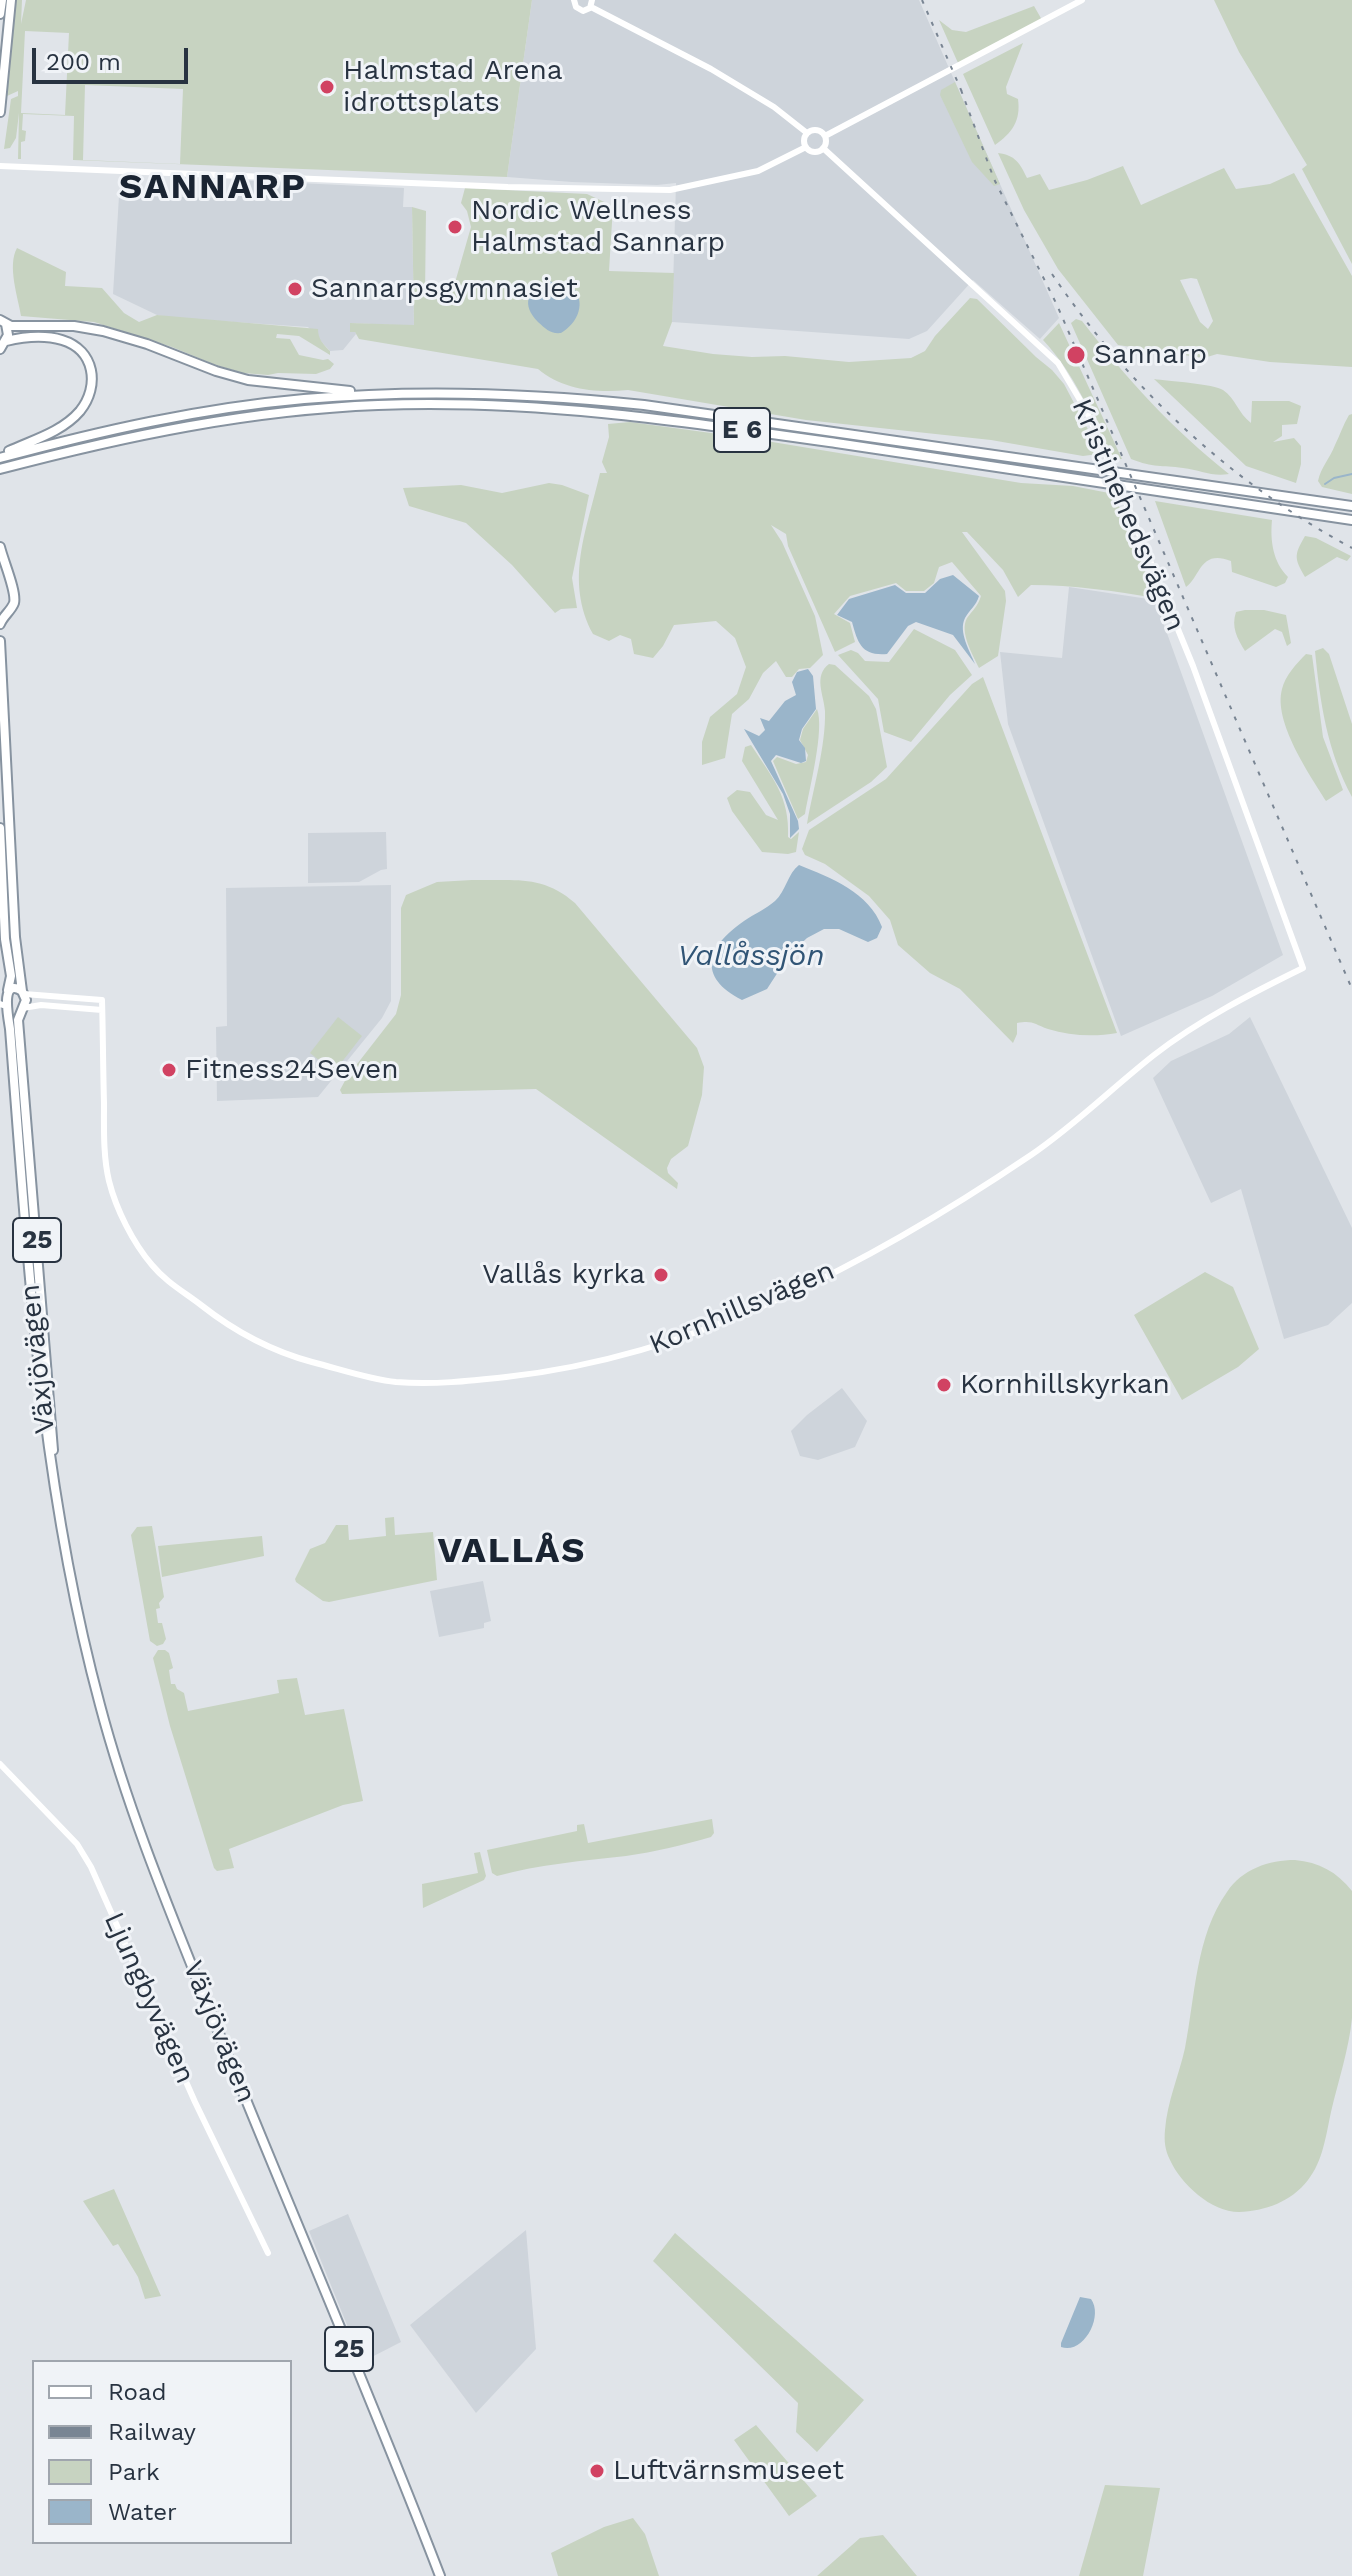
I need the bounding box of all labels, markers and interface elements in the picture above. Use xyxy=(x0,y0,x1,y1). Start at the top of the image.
scale bar xyxy=(36,32,192,82)
text: 200 m xyxy=(46,48,121,76)
place label: Halmstad Arena idrottsplats xyxy=(343,54,563,120)
marker: Halmstad Arena idrottsplats xyxy=(318,78,336,96)
district label: SANNARP xyxy=(119,165,307,209)
place label: Nordic Wellness Halmstad Sannarp xyxy=(471,194,725,260)
marker: Nordic Wellness Halmstad Sannarp xyxy=(446,218,464,236)
place label: Sannarpsgymnasiet xyxy=(311,272,578,306)
marker: Sannarpsgymnasiet xyxy=(286,280,304,298)
place label: Sannarp xyxy=(1094,338,1207,372)
marker: Sannarp xyxy=(1065,344,1087,366)
street label: Kristinehedsvägen xyxy=(1064,394,1192,636)
road number: E 6 xyxy=(714,408,770,452)
water label: Vallåssjön xyxy=(678,938,824,974)
place label: Fitness24Seven xyxy=(185,1053,399,1087)
marker: Fitness24Seven xyxy=(160,1061,178,1079)
road number: 25 xyxy=(13,1218,61,1262)
street label: Kornhillsvägen xyxy=(645,1254,839,1362)
place label: Vallås kyrka xyxy=(482,1258,645,1292)
marker: Vallås kyrka xyxy=(652,1266,670,1284)
street label: Växjövägen xyxy=(13,1283,63,1435)
place label: Kornhillskyrkan xyxy=(960,1368,1170,1402)
marker: Kornhillskyrkan xyxy=(935,1376,953,1394)
district label: VALLÅS xyxy=(437,1529,587,1573)
street label: Ljungbyvägen xyxy=(96,1907,202,2089)
street label: Växjövägen xyxy=(175,1956,263,2108)
road number: 25 xyxy=(325,2327,373,2371)
legend xyxy=(32,2360,292,2544)
text: Road xyxy=(108,2378,167,2406)
text: Railway xyxy=(108,2418,196,2446)
place label: Luftvärnsmuseet xyxy=(613,2454,844,2488)
text: Park xyxy=(108,2458,160,2486)
marker: Luftvärnsmuseet xyxy=(588,2462,606,2480)
text: Water xyxy=(108,2498,177,2526)

